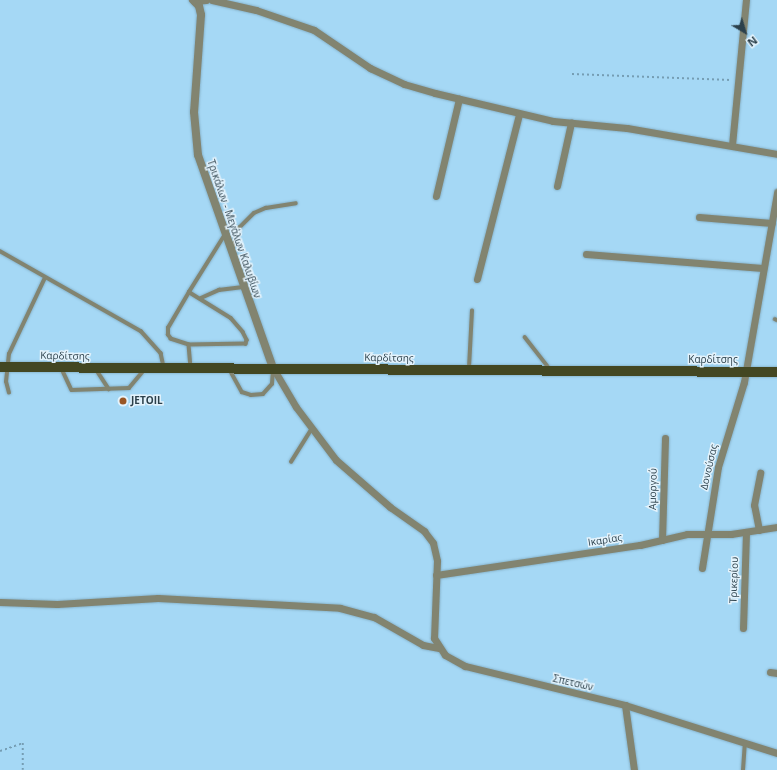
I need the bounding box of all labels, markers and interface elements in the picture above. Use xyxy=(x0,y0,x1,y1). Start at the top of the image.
north arrow xyxy=(725,12,765,52)
text: N xyxy=(745,33,761,51)
street label: Τρικάλων - Μεγάλων Καλυβίων xyxy=(205,158,263,300)
street label: Καρδίτσης xyxy=(40,350,90,362)
street label: Καρδίτσης xyxy=(364,352,414,364)
street label: Καρδίτσης xyxy=(688,354,738,366)
place label: JETOIL xyxy=(131,395,163,407)
marker: JETOIL xyxy=(118,396,128,406)
street label: Δονούσας xyxy=(698,443,720,491)
street label: Αμοργού xyxy=(647,468,659,510)
street label: Ικαρίας xyxy=(587,531,623,549)
street label: Τρικερίου xyxy=(727,557,741,603)
street label: Σπετσών xyxy=(552,673,594,693)

